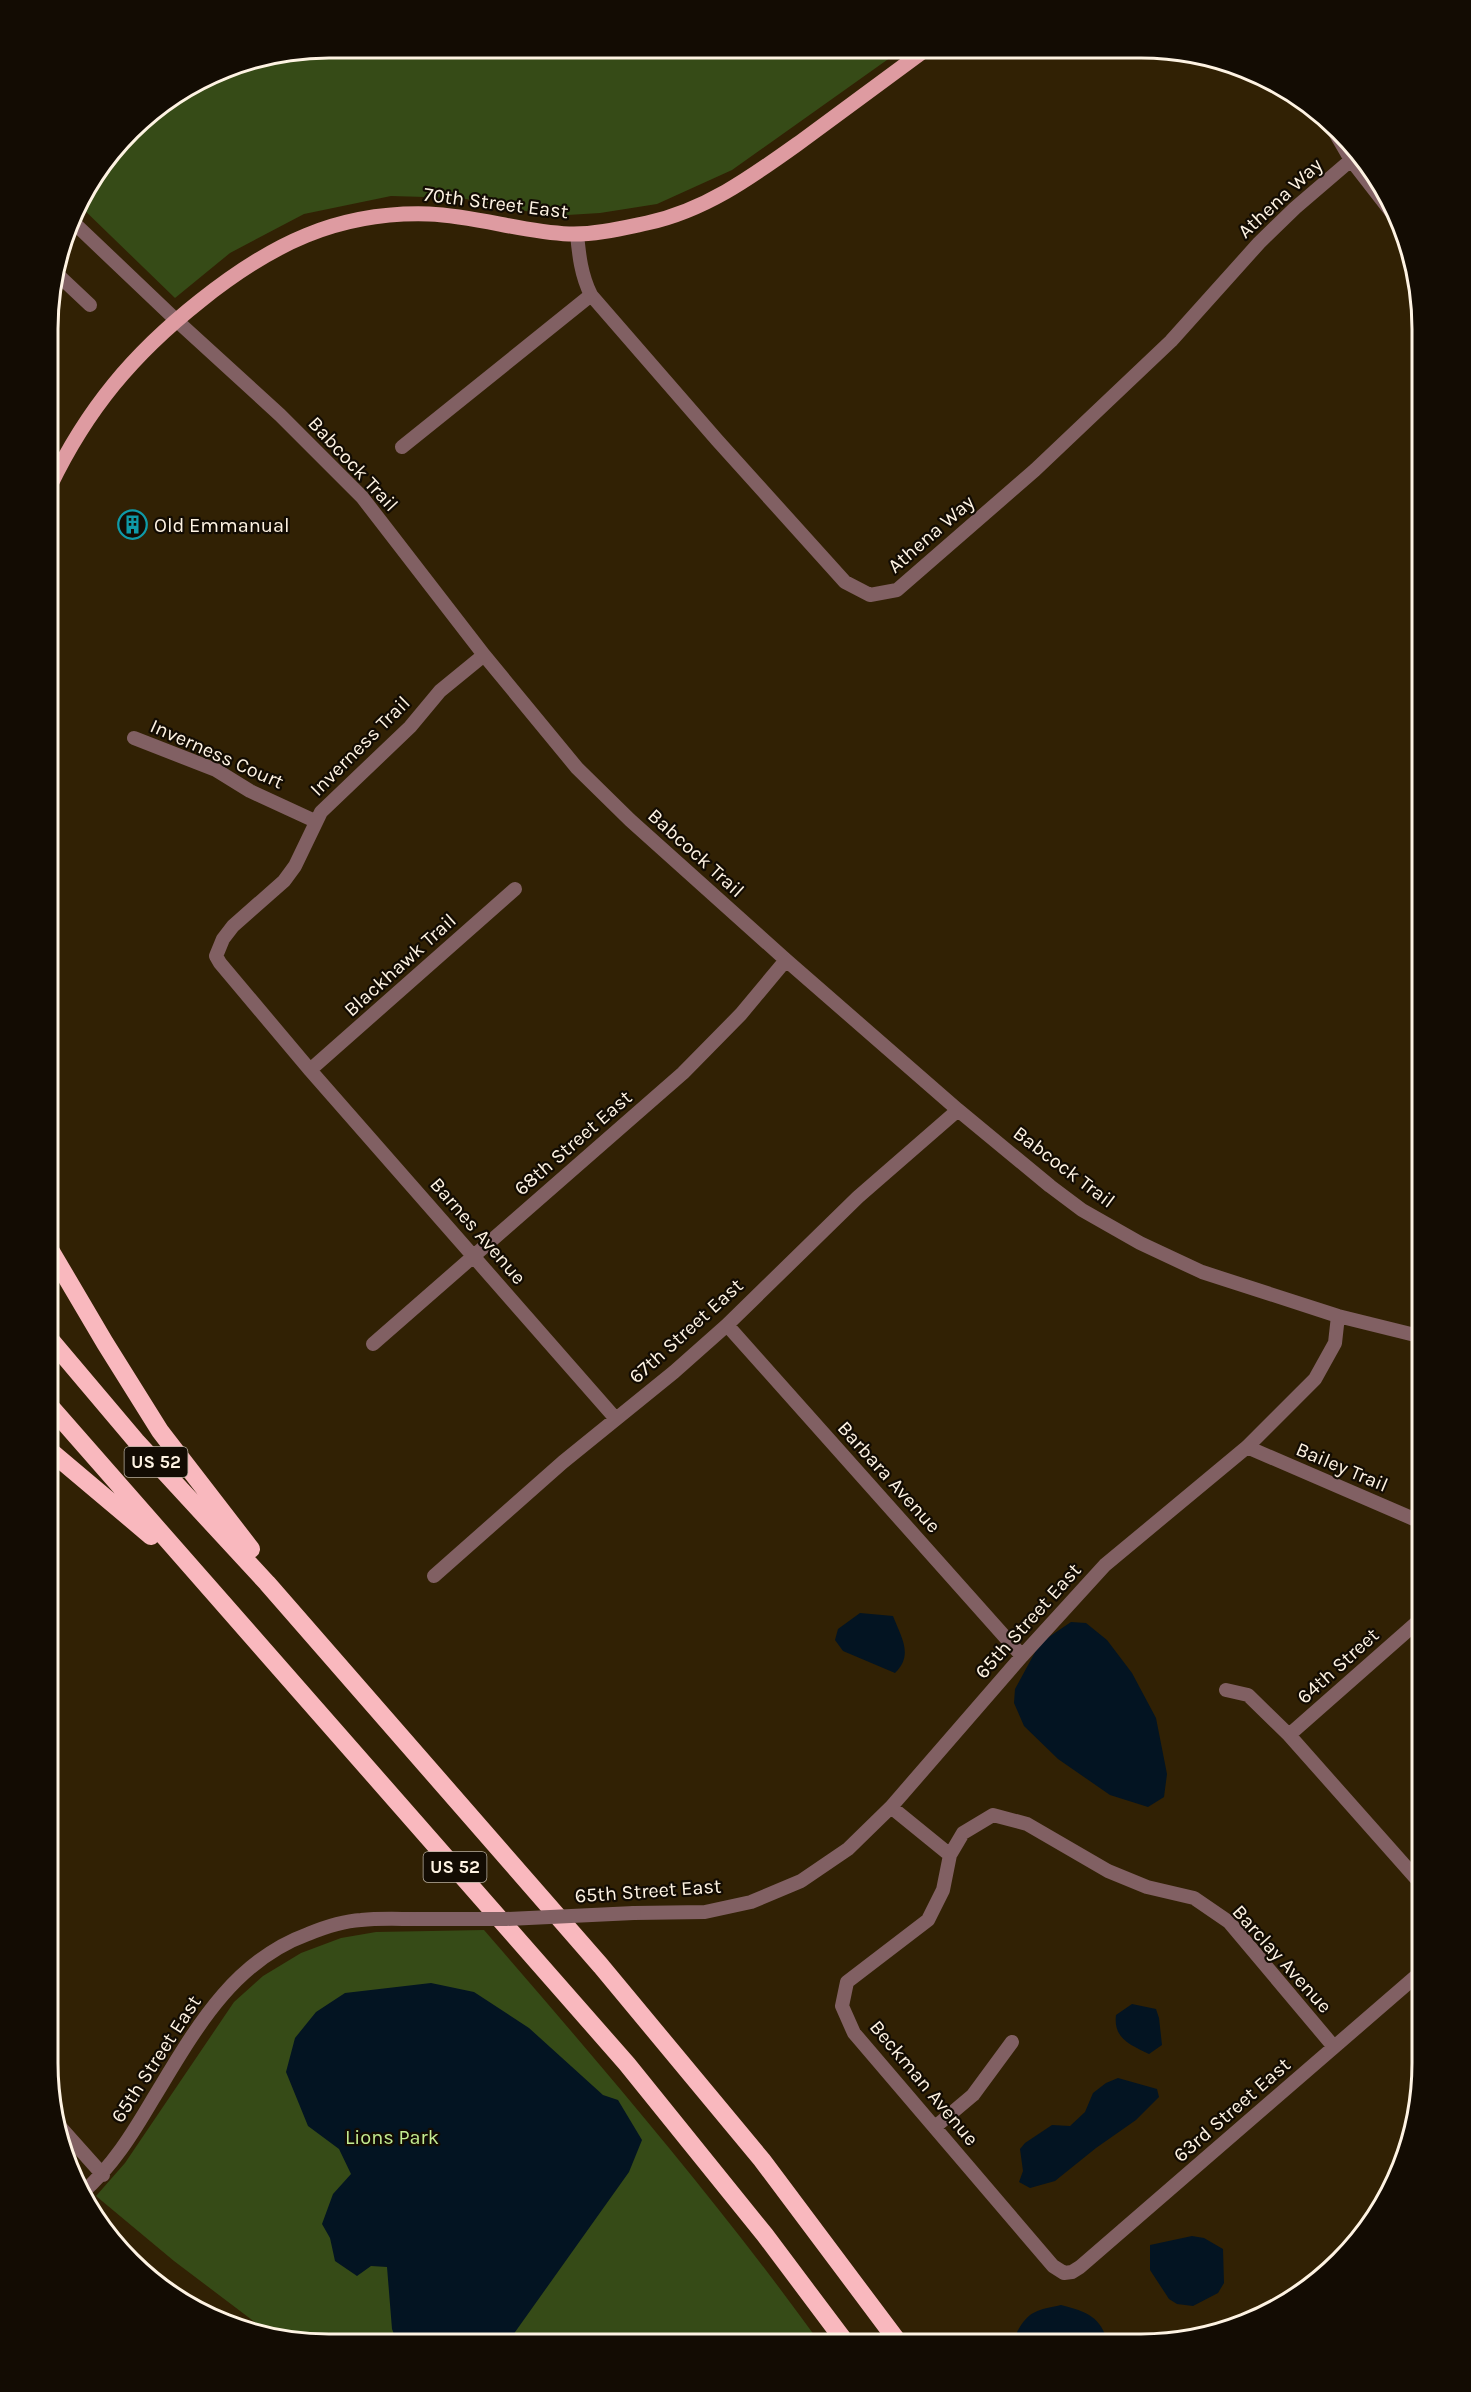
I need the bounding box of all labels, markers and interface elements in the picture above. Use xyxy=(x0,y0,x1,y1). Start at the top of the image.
street label: Athena Way xyxy=(1233,153,1327,243)
street label: 70th Street East xyxy=(422,183,570,223)
street label: Babcock Trail xyxy=(303,412,403,516)
street label: Athena Way xyxy=(883,490,979,578)
building icon: Old Emmanual xyxy=(117,509,149,541)
place label: Old Emmanual xyxy=(154,514,290,537)
street label: Inverness Trail xyxy=(305,691,415,801)
street label: Inverness Court xyxy=(147,714,288,794)
street label: Babcock Trail xyxy=(643,804,749,902)
street label: Blackhawk Trail xyxy=(339,909,461,1021)
street label: 68th Street East xyxy=(510,1085,637,1200)
street label: Babcock Trail xyxy=(1009,1121,1119,1213)
street label: Barnes Avenue xyxy=(425,1173,531,1289)
street label: 67th Street East xyxy=(624,1274,748,1388)
street label: Barbara Avenue xyxy=(833,1416,945,1538)
street label: Bailey Trail xyxy=(1293,1437,1391,1497)
road number: US 52 xyxy=(124,1447,188,1477)
street label: 65th Street East xyxy=(970,1558,1086,1683)
street label: 64th Street xyxy=(1292,1623,1384,1709)
road number: US 52 xyxy=(424,1852,486,1882)
street label: 65th Street East xyxy=(574,1874,723,1908)
street label: Barclay Avenue xyxy=(1227,1900,1337,2018)
street label: 65th Street East xyxy=(106,1991,206,2127)
street label: Beckman Avenue xyxy=(865,2016,983,2150)
street label: 63rd Street East xyxy=(1169,2053,1295,2167)
park label: Lions Park xyxy=(345,2126,439,2149)

